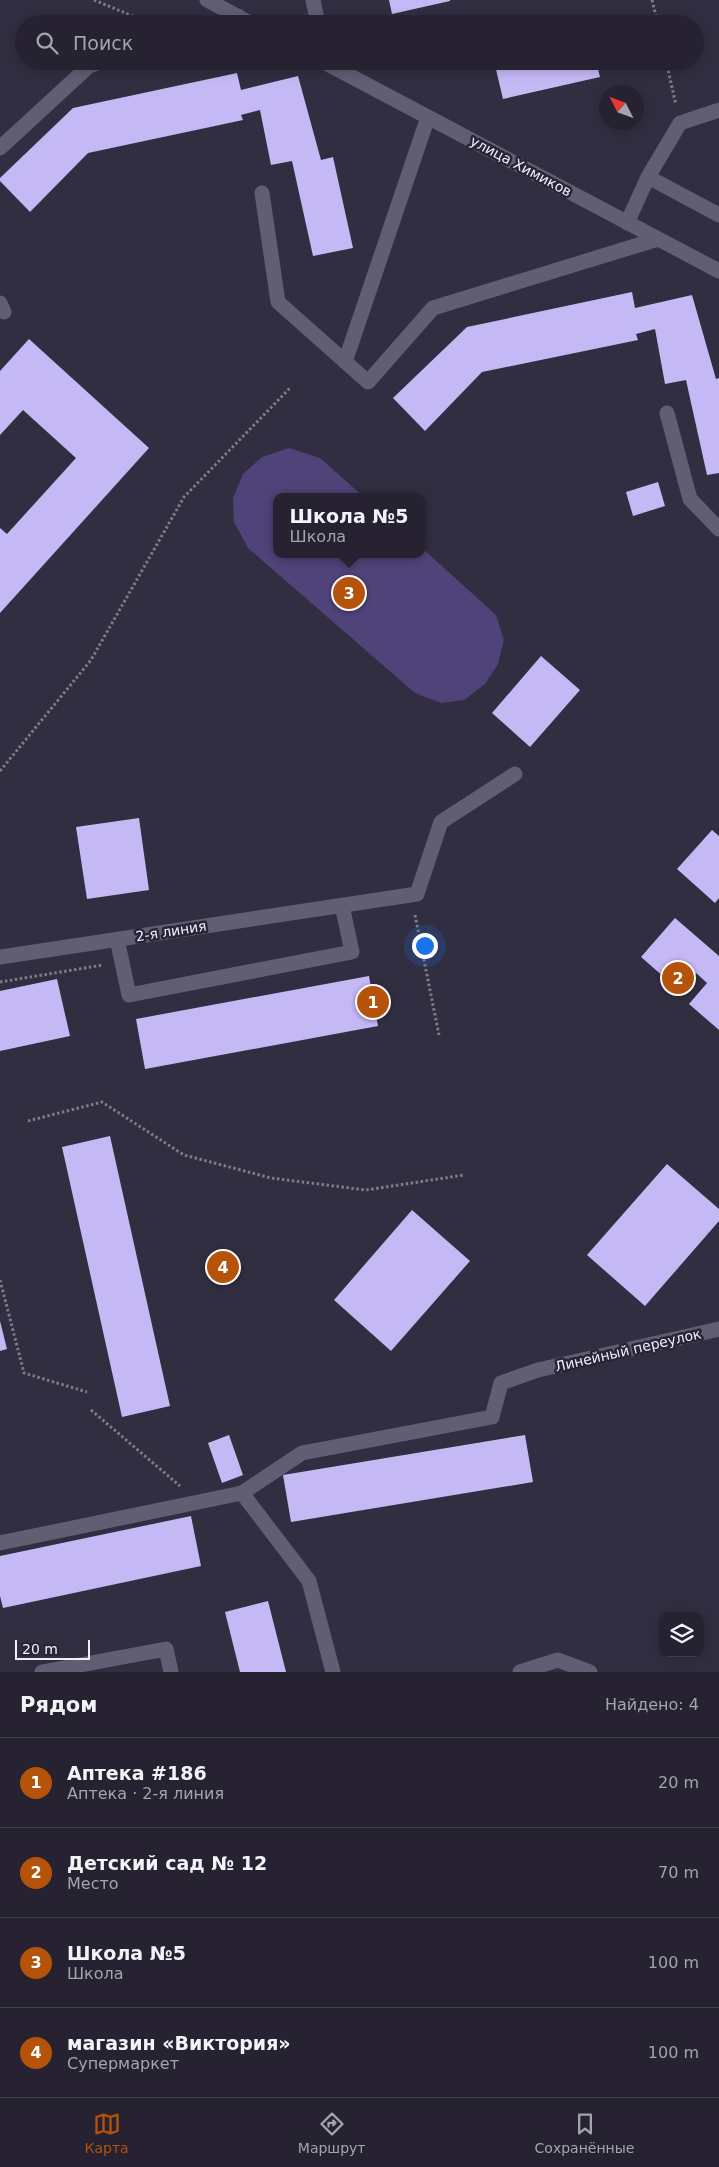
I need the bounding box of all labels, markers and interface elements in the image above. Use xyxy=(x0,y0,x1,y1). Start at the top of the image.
search box xyxy=(15,15,704,70)
icon: search xyxy=(33,29,61,57)
text: Поиск xyxy=(73,32,133,54)
north arrow xyxy=(599,85,644,130)
street label: улица Химиков xyxy=(468,133,574,199)
popup xyxy=(273,493,425,558)
text: Школа №5 xyxy=(290,505,408,527)
text: Школа xyxy=(290,527,346,546)
pin: 3 xyxy=(333,574,365,612)
street label: 2-я линия xyxy=(134,918,208,944)
your location xyxy=(412,933,438,959)
pin: 2 xyxy=(662,959,694,997)
pin: 1 xyxy=(357,983,389,1021)
pin: 4 xyxy=(207,1248,239,1286)
street label: Линейный переулок xyxy=(553,1325,703,1375)
map controls xyxy=(659,1612,704,1657)
button: layers xyxy=(659,1612,704,1657)
scale bar xyxy=(15,1637,90,1660)
text: 20 m xyxy=(22,1641,58,1657)
text: Рядом xyxy=(20,1693,97,1717)
text: Найдено: 4 xyxy=(605,1695,699,1714)
text: Аптека #186 xyxy=(67,1762,207,1784)
text: 1 xyxy=(30,1773,42,1792)
text: 20 m xyxy=(658,1773,699,1792)
text: Аптека · 2-я линия xyxy=(67,1784,224,1803)
text: Детский сад № 12 xyxy=(67,1852,267,1874)
text: 2 xyxy=(30,1863,42,1882)
text: 70 m xyxy=(658,1863,699,1882)
text: Место xyxy=(67,1874,119,1893)
text: Школа №5 xyxy=(67,1942,186,1964)
text: 3 xyxy=(30,1953,42,1972)
text: 100 m xyxy=(648,1953,699,1972)
text: Школа xyxy=(67,1964,124,1983)
text: магазин «Виктория» xyxy=(67,2032,291,2054)
text: 4 xyxy=(30,2043,42,2062)
text: 100 m xyxy=(648,2043,699,2062)
text: Супермаркет xyxy=(67,2054,179,2073)
tab: Карта xyxy=(85,2110,129,2156)
tab: Маршрут xyxy=(298,2110,365,2156)
tab: Сохранённые xyxy=(535,2110,634,2156)

